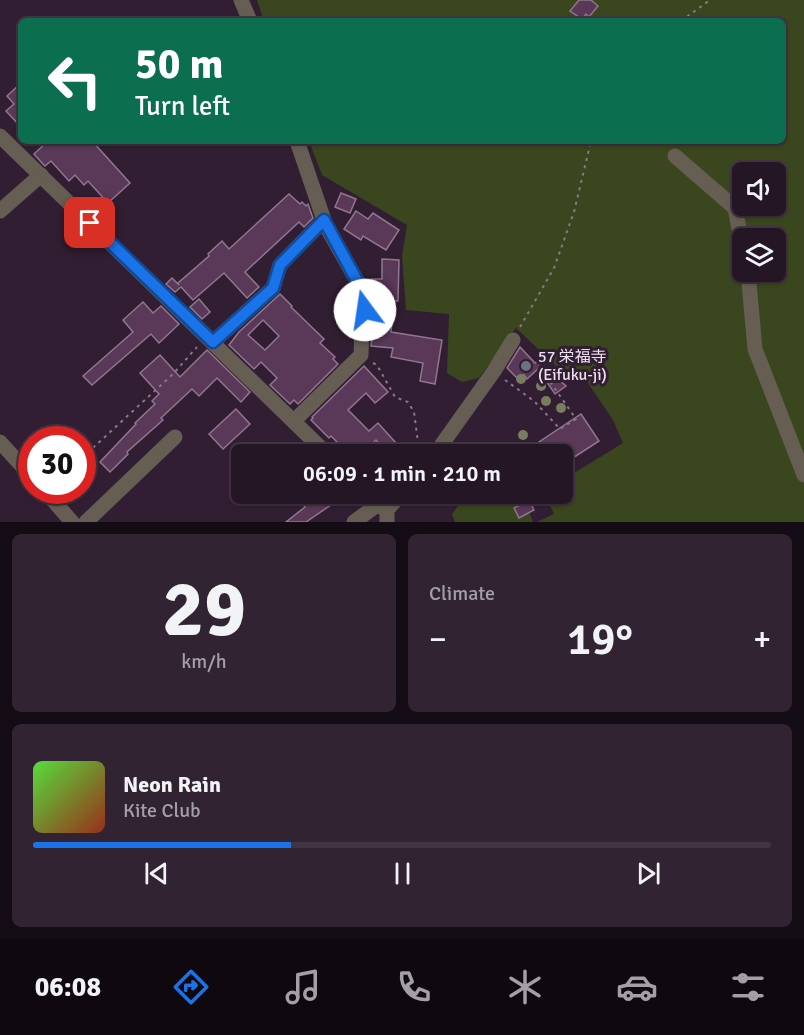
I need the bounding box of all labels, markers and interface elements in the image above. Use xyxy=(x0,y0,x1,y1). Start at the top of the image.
text: 50 m xyxy=(135,39,224,90)
icon: left xyxy=(36,42,114,120)
text: Turn left xyxy=(135,90,230,123)
map controls xyxy=(732,162,786,282)
button: sound xyxy=(732,162,786,216)
pin xyxy=(64,197,115,248)
icon: arrive xyxy=(73,206,106,239)
button: layers xyxy=(732,228,786,282)
position arrow xyxy=(333,278,397,342)
place label: 57 栄福寺 (Eifuku-ji) xyxy=(538,347,607,385)
marker: 57 栄福寺 (Eifuku-ji) xyxy=(519,359,533,373)
speed limit sign: 30 xyxy=(18,426,96,504)
text: 06:09 · 1 min · 210 m xyxy=(303,460,501,487)
text: 29 xyxy=(162,562,246,658)
text: Climate xyxy=(429,581,495,606)
text: 19° xyxy=(567,612,633,667)
text: − xyxy=(429,619,447,660)
text: + xyxy=(753,619,771,660)
text: km/h xyxy=(181,649,227,674)
text: Neon Rain xyxy=(123,771,221,798)
text: Kite Club xyxy=(123,798,201,823)
icon: previous xyxy=(140,857,173,890)
icon: pause xyxy=(386,857,419,890)
icon: next xyxy=(632,857,665,890)
icon: directions xyxy=(170,966,212,1008)
icon: music xyxy=(282,966,324,1008)
icon: phone xyxy=(393,966,435,1008)
icon: climate xyxy=(504,966,546,1008)
icon: car xyxy=(616,966,658,1008)
icon: filters xyxy=(727,966,769,1008)
text: 06:08 xyxy=(35,971,101,1004)

